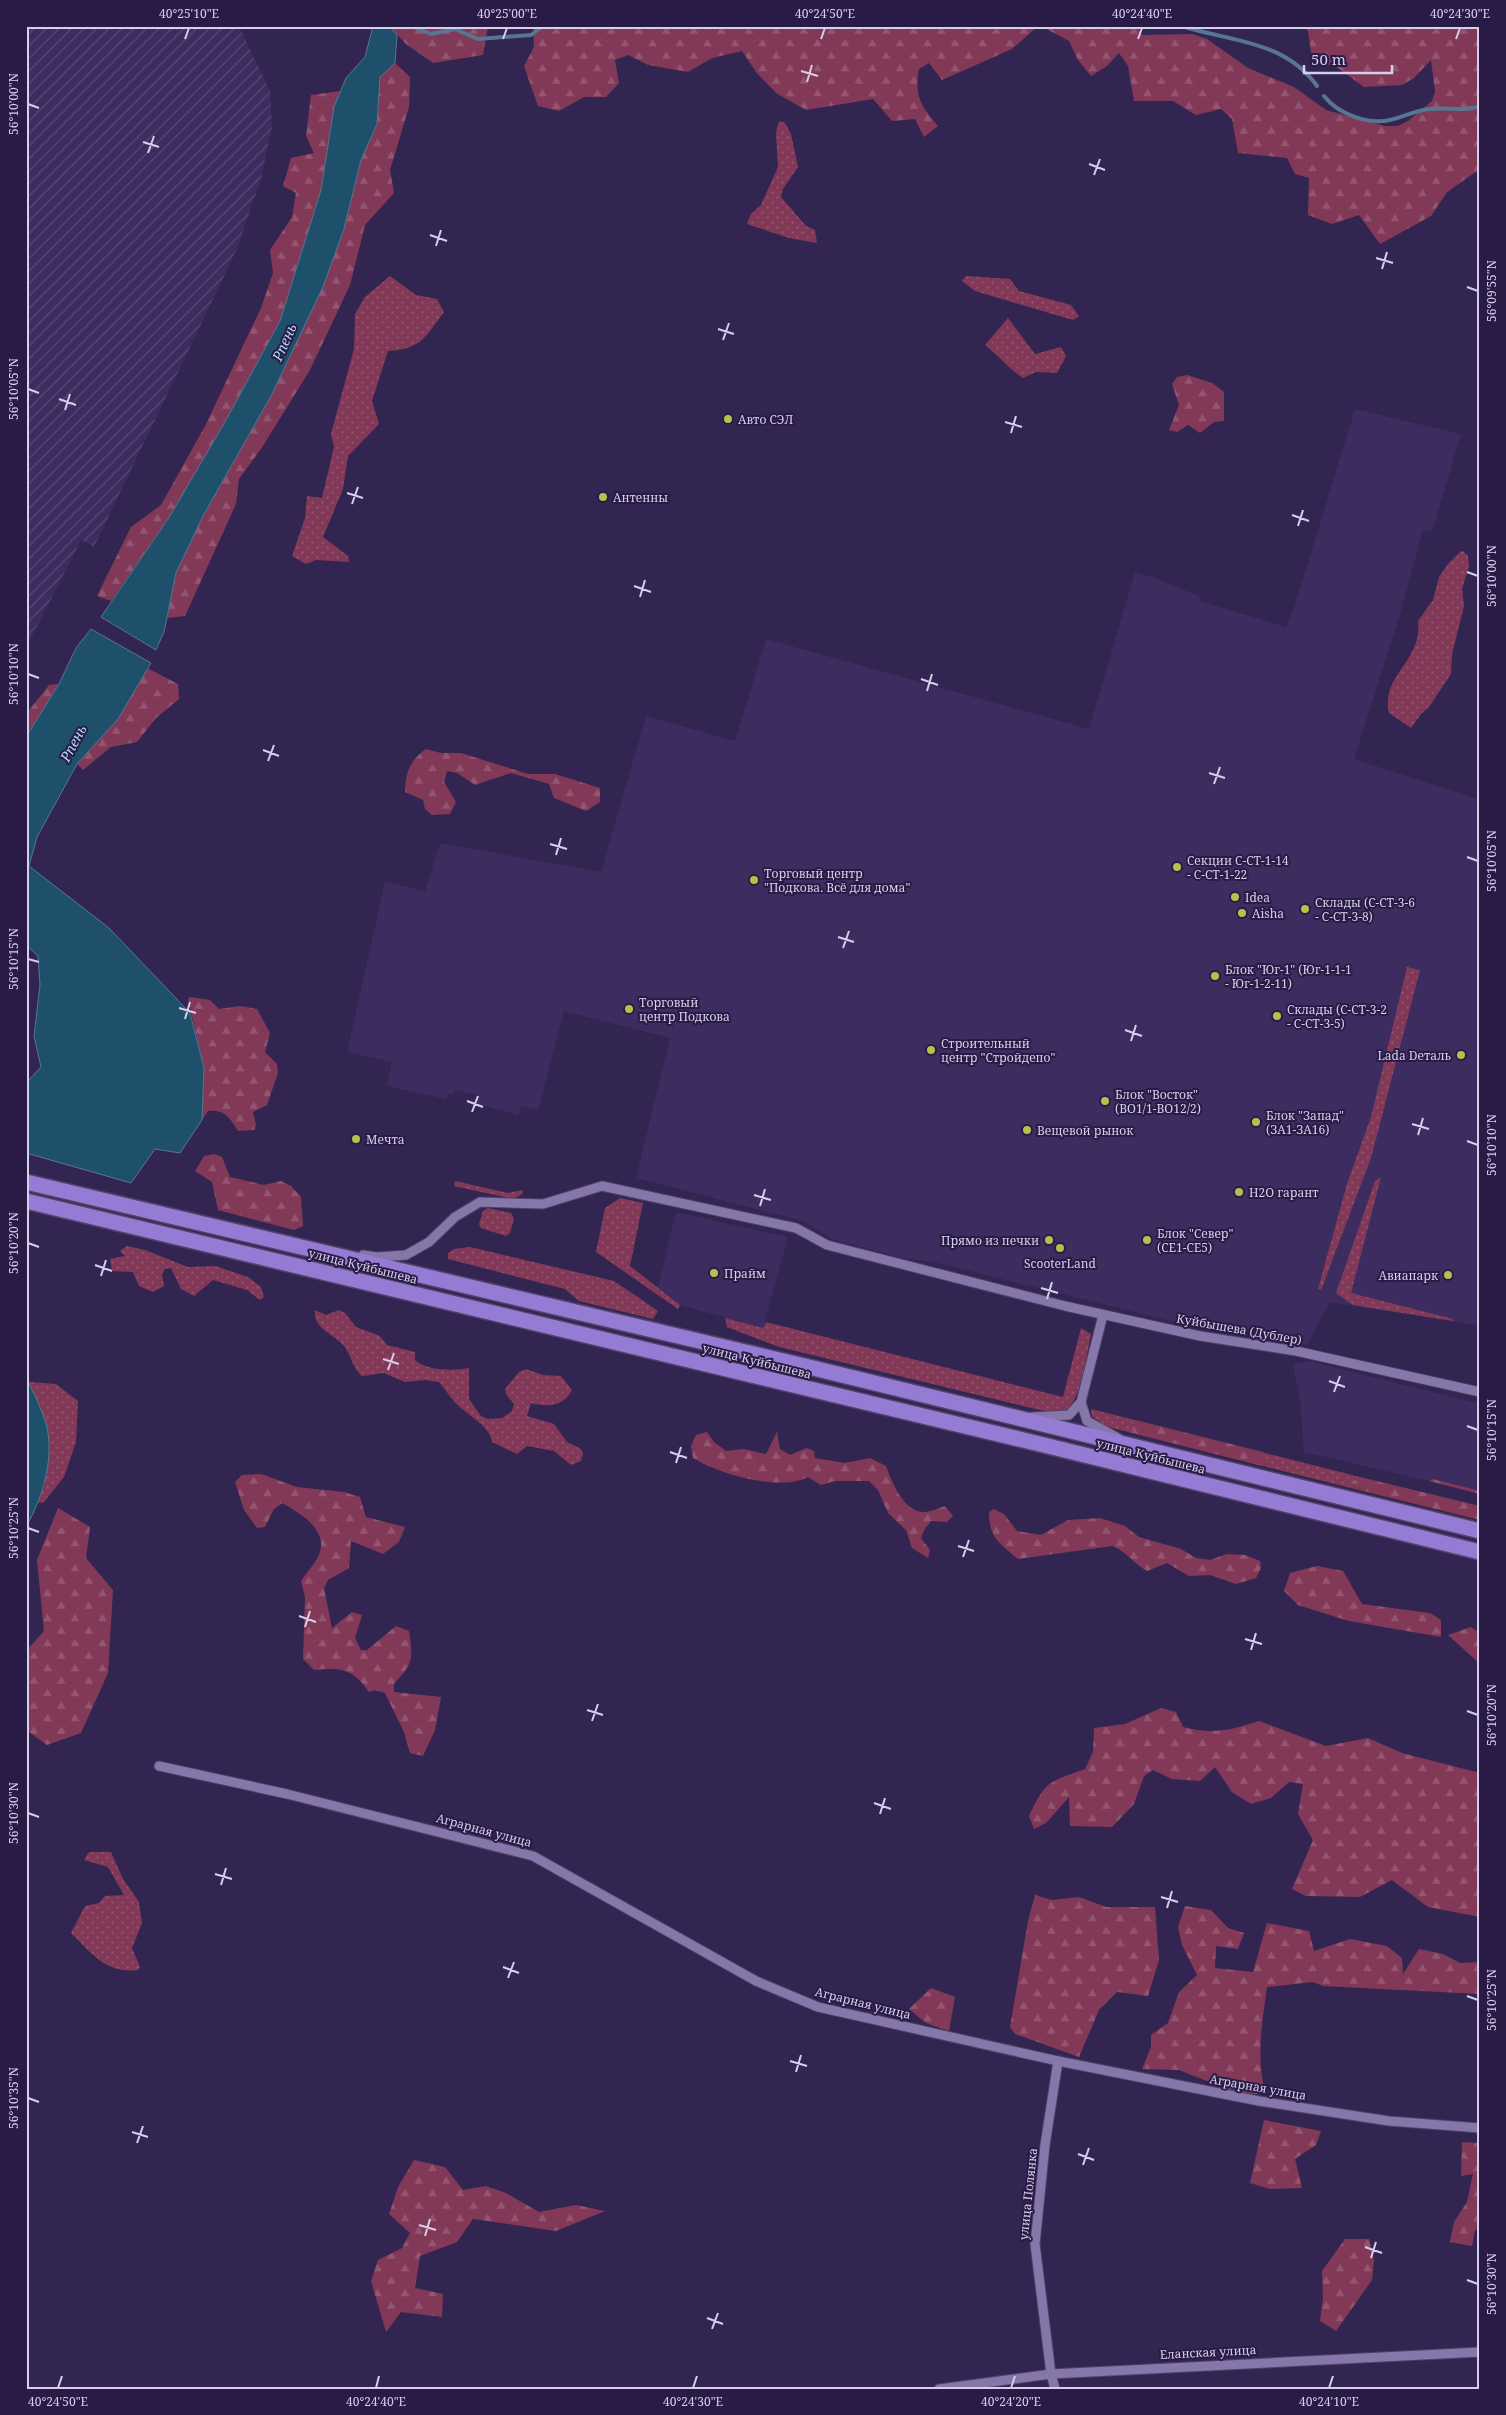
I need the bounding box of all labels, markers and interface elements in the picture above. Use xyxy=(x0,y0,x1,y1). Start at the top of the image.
text: 40°25'10"E xyxy=(159,5,219,22)
text: 40°25'00"E xyxy=(477,5,537,22)
text: 40°24'50"E xyxy=(795,5,855,22)
text: 40°24'40"E xyxy=(1112,5,1172,22)
text: 40°24'30"E xyxy=(1430,5,1490,22)
scale bar xyxy=(1304,42,1391,74)
text: 50 m xyxy=(1311,49,1346,69)
text: 56°10'00"N xyxy=(5,73,22,135)
text: 56°09'55"N xyxy=(1483,260,1500,322)
water label: Рпень xyxy=(267,320,301,365)
text: 56°10'05"N xyxy=(5,358,22,420)
place label: Авто СЭЛ xyxy=(738,411,793,428)
marker: Авто СЭЛ xyxy=(722,413,734,425)
place label: Антенны xyxy=(613,489,668,506)
marker: Антенны xyxy=(597,491,609,503)
text: 56°10'00"N xyxy=(1483,545,1500,607)
text: 56°10'10"N xyxy=(5,643,22,705)
water label: Рпень xyxy=(55,721,91,766)
text: 56°10'05"N xyxy=(1483,830,1500,892)
place label: Секции С-СТ-1-14 - С-СТ-1-22 xyxy=(1187,852,1289,883)
marker: Секции С-СТ-1-14 - С-СТ-1-22 xyxy=(1171,861,1183,873)
place label: Торговый центр "Подкова. Всё для дома" xyxy=(764,865,910,896)
marker: Торговый центр "Подкова. Всё для дома" xyxy=(748,874,760,886)
place label: Idea xyxy=(1245,889,1270,906)
marker: Idea xyxy=(1229,891,1241,903)
place label: Склады (С-СТ-3-6 - С-СТ-3-8) xyxy=(1315,894,1415,925)
marker: Склады (С-СТ-3-6 - С-СТ-3-8) xyxy=(1299,903,1311,915)
place label: Aisha xyxy=(1252,905,1284,922)
marker: Aisha xyxy=(1236,907,1248,919)
text: 56°10'15"N xyxy=(5,928,22,990)
place label: Блок "Юг-1" (Юг-1-1-1 - Юг-1-2-11) xyxy=(1225,961,1352,992)
marker: Блок "Юг-1" (Юг-1-1-1 - Юг-1-2-11) xyxy=(1209,970,1221,982)
place label: Торговый центр Подкова xyxy=(639,994,730,1025)
place label: Склады (С-СТ-3-2 - С-СТ-3-5) xyxy=(1287,1001,1387,1032)
marker: Торговый центр Подкова xyxy=(623,1003,635,1015)
marker: Склады (С-СТ-3-2 - С-СТ-3-5) xyxy=(1271,1010,1283,1022)
place label: Строительный центр "Стройдепо" xyxy=(941,1035,1055,1066)
marker: Строительный центр "Стройдепо" xyxy=(925,1044,937,1056)
place label: Lada Dеталь xyxy=(1377,1047,1452,1064)
marker: Lada Dеталь xyxy=(1455,1049,1467,1061)
place label: Блок "Восток" (ВО1/1-ВО12/2) xyxy=(1115,1086,1201,1117)
marker: Блок "Восток" (ВО1/1-ВО12/2) xyxy=(1099,1095,1111,1107)
place label: Блок "Запад" (ЗА1-ЗА16) xyxy=(1266,1107,1344,1138)
text: 56°10'10"N xyxy=(1483,1114,1500,1176)
marker: Блок "Запад" (ЗА1-ЗА16) xyxy=(1250,1116,1262,1128)
place label: Вещевой рынок xyxy=(1037,1122,1134,1139)
marker: Вещевой рынок xyxy=(1021,1124,1033,1136)
place label: Мечта xyxy=(366,1131,405,1148)
marker: Мечта xyxy=(350,1133,362,1145)
place label: H2O гарант xyxy=(1249,1184,1319,1201)
marker: H2O гарант xyxy=(1233,1186,1245,1198)
text: 56°10'20"N xyxy=(5,1212,22,1274)
place label: Блок "Север" (СЕ1-СЕ5) xyxy=(1157,1225,1233,1256)
place label: Прямо из печки xyxy=(941,1232,1039,1249)
marker: Прямо из печки xyxy=(1043,1234,1055,1246)
marker: Блок "Север" (СЕ1-СЕ5) xyxy=(1141,1234,1153,1246)
marker: ScooterLand xyxy=(1054,1242,1066,1254)
street label: улица Куйбышева xyxy=(307,1244,419,1288)
place label: ScooterLand xyxy=(1024,1255,1097,1272)
place label: Прайм xyxy=(724,1265,766,1282)
marker: Прайм xyxy=(708,1267,720,1279)
place label: Авиапарк xyxy=(1378,1267,1439,1284)
marker: Авиапарк xyxy=(1442,1269,1454,1281)
street label: Куйбышева (Дублер) xyxy=(1175,1310,1303,1348)
street label: улица Куйбышева xyxy=(701,1339,813,1383)
text: 56°10'15"N xyxy=(1483,1399,1500,1461)
street label: улица Куйбышева xyxy=(1095,1434,1207,1478)
text: 56°10'25"N xyxy=(5,1497,22,1559)
text: 56°10'20"N xyxy=(1483,1684,1500,1746)
text: 56°10'30"N xyxy=(5,1782,22,1844)
street label: Аграрная улица xyxy=(434,1809,534,1851)
text: 56°10'25"N xyxy=(1483,1969,1500,2031)
street label: Аграрная улица xyxy=(813,1983,913,2023)
text: 56°10'35"N xyxy=(5,2067,22,2129)
street label: Аграрная улица xyxy=(1208,2070,1308,2104)
street label: улица Полянка xyxy=(1015,2147,1041,2241)
text: 56°10'30"N xyxy=(1483,2253,1500,2315)
street label: Еланская улица xyxy=(1159,2341,1257,2363)
text: 40°24'50"E xyxy=(28,2393,88,2410)
text: 40°24'40"E xyxy=(346,2393,406,2410)
text: 40°24'30"E xyxy=(663,2393,723,2410)
text: 40°24'20"E xyxy=(981,2393,1041,2410)
text: 40°24'10"E xyxy=(1299,2393,1359,2410)

